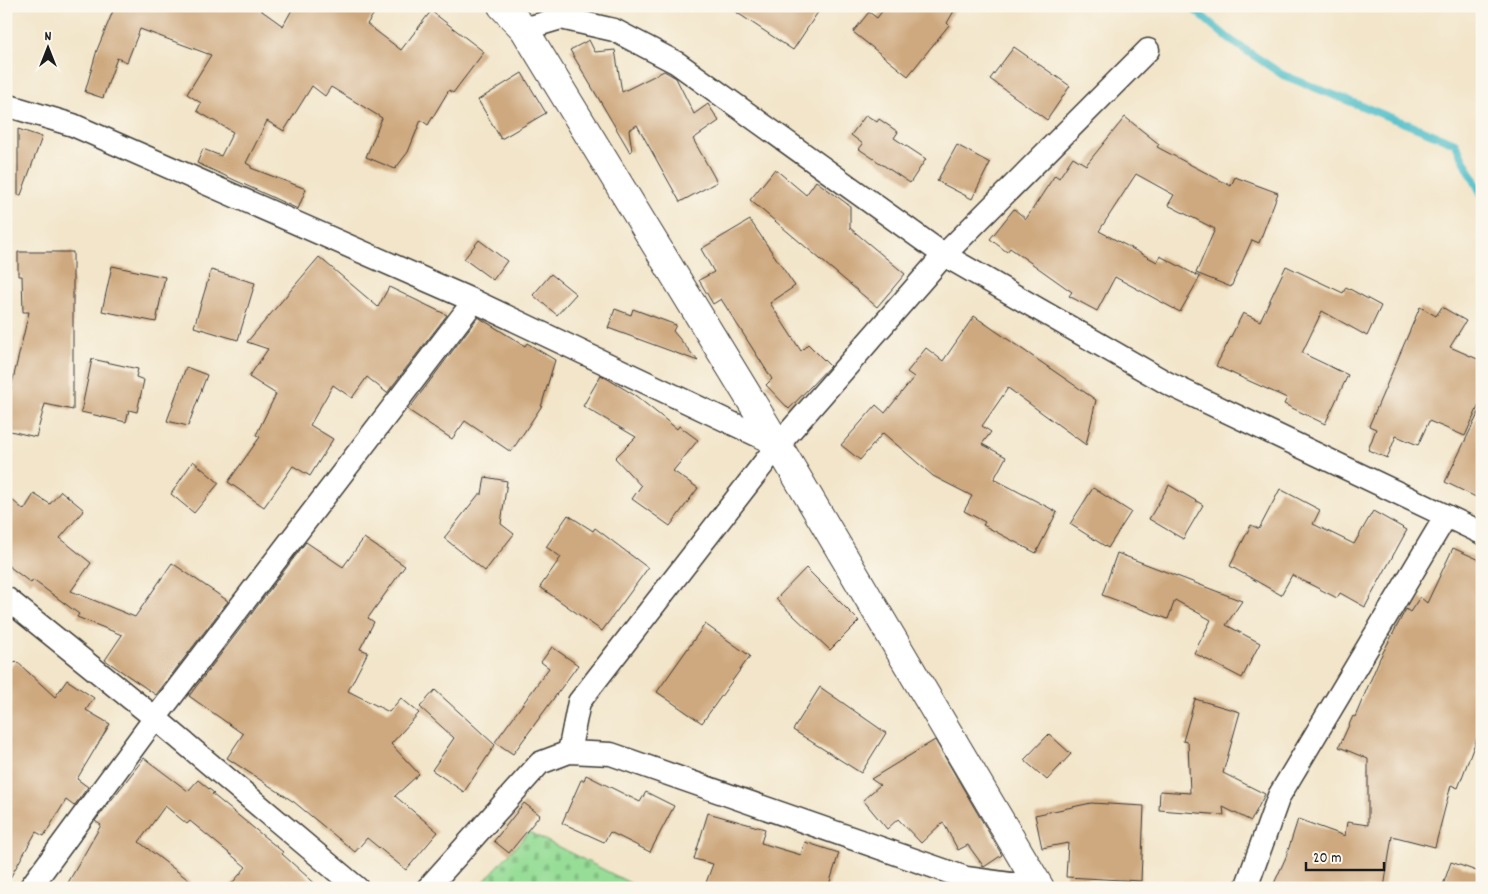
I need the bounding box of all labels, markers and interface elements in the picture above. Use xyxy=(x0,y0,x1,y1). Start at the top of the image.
north arrow xyxy=(22,22,72,72)
text: N xyxy=(45,27,52,47)
scale bar xyxy=(1306,839,1383,871)
text: 20 m xyxy=(1313,848,1341,870)

